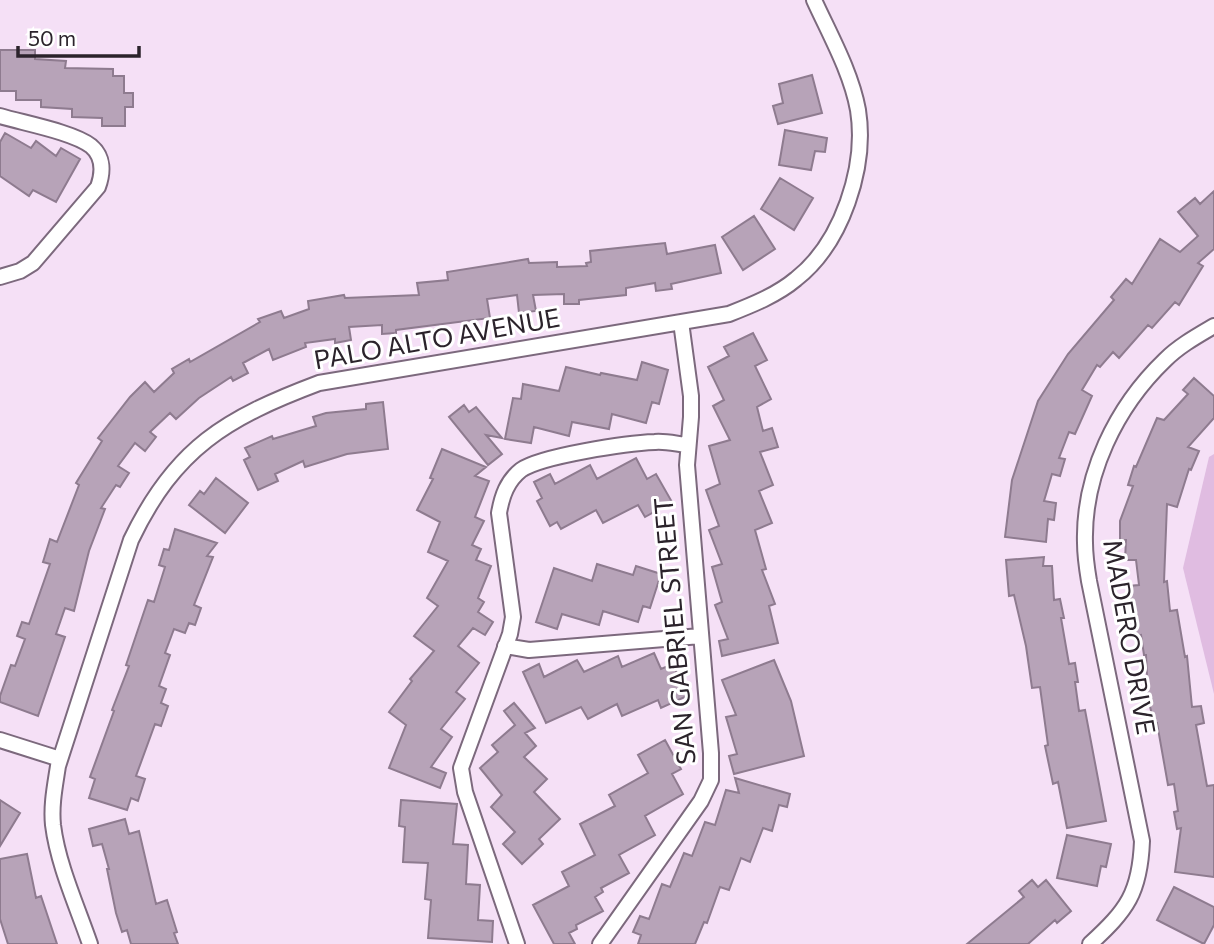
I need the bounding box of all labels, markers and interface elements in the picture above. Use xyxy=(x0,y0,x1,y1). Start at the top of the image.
scale bar xyxy=(18,14,138,58)
text: 50 m xyxy=(28,25,76,50)
street label: PALO ALTO AVENUE xyxy=(311,301,562,374)
street label: SAN GABRIEL STREET xyxy=(646,496,701,766)
street label: MADERO DRIVE xyxy=(1098,537,1163,737)

